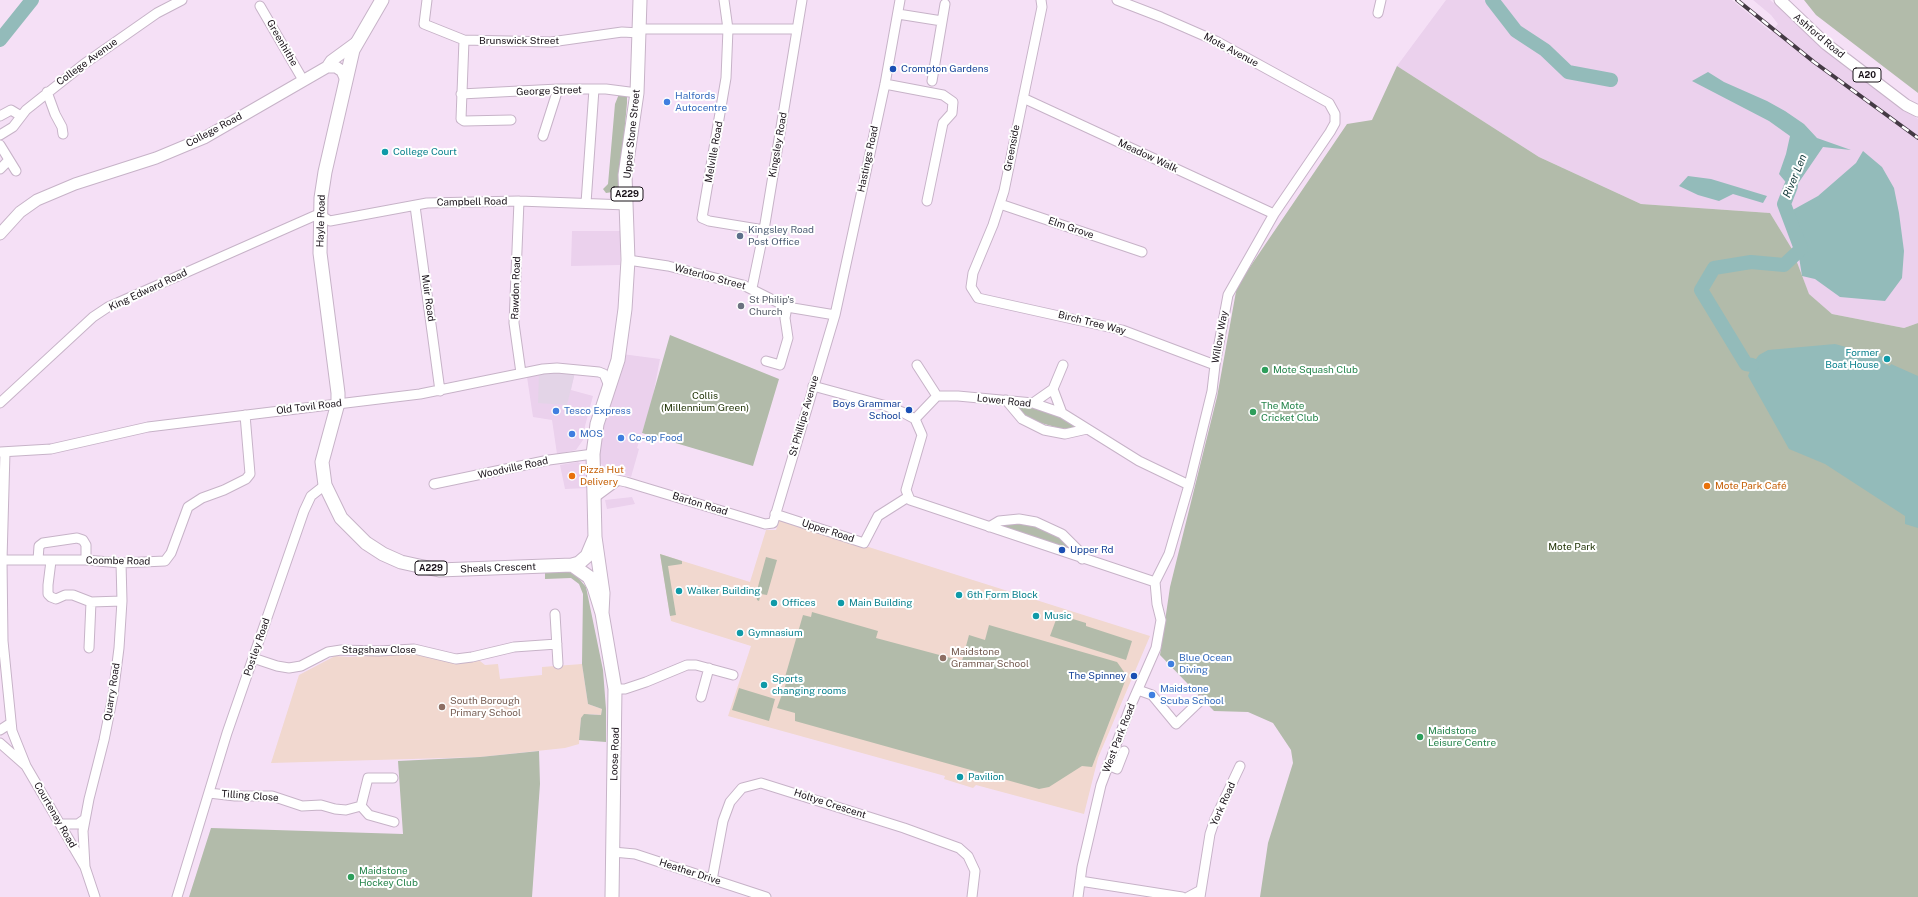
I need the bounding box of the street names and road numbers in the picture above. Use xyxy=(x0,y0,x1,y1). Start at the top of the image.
street label: Ashford Road xyxy=(1791,11,1847,61)
street label: Greenhithe xyxy=(264,18,300,68)
street label: Mote Avenue xyxy=(1202,31,1260,69)
street label: Brunswick Street xyxy=(479,35,559,47)
street label: College Avenue xyxy=(54,36,120,88)
road number: A20 xyxy=(1853,68,1881,82)
street label: George Street xyxy=(516,84,582,98)
street label: Upper Stone Street xyxy=(621,89,643,179)
street label: College Road xyxy=(184,110,244,150)
street label: Kingsley Road xyxy=(766,111,790,179)
street label: Melville Road xyxy=(703,120,725,184)
street label: Greenside xyxy=(1002,124,1022,172)
street label: Hastings Road xyxy=(855,125,881,193)
street label: Meadow Walk xyxy=(1116,137,1180,175)
road number: A229 xyxy=(611,187,643,201)
street label: Hayle Road xyxy=(314,194,328,248)
street label: Campbell Road xyxy=(437,195,507,209)
street label: Elm Grove xyxy=(1047,215,1095,241)
street label: Rawdon Road xyxy=(509,256,523,320)
street label: Waterloo Street xyxy=(673,262,747,292)
street label: King Edward Road xyxy=(107,267,189,313)
street label: Muir Road xyxy=(419,274,437,322)
street label: Birch Tree Way xyxy=(1057,309,1127,337)
street label: Willow Way xyxy=(1209,310,1231,364)
street label: St Phillips Avenue xyxy=(787,374,821,458)
street label: Lower Road xyxy=(976,392,1032,410)
street label: Old Tovil Road xyxy=(276,397,342,417)
street label: Woodville Road xyxy=(477,455,549,481)
street label: Barton Road xyxy=(671,490,729,518)
street label: Upper Road xyxy=(800,517,856,545)
street label: Coombe Road xyxy=(86,554,150,568)
road number: A229 xyxy=(415,561,447,575)
street label: Sheals Crescent xyxy=(460,561,536,575)
street label: Postley Road xyxy=(241,616,273,678)
street label: Stagshaw Close xyxy=(342,644,416,656)
street label: Quarry Road xyxy=(102,662,122,722)
street label: West Park Road xyxy=(1100,702,1138,774)
street label: Loose Road xyxy=(608,727,622,781)
street label: Courtenay Road xyxy=(31,780,79,850)
street label: York Road xyxy=(1208,780,1238,828)
street label: Holtye Crescent xyxy=(792,787,868,821)
street label: Tilling Close xyxy=(221,788,279,804)
street label: Heather Drive xyxy=(658,856,722,888)

